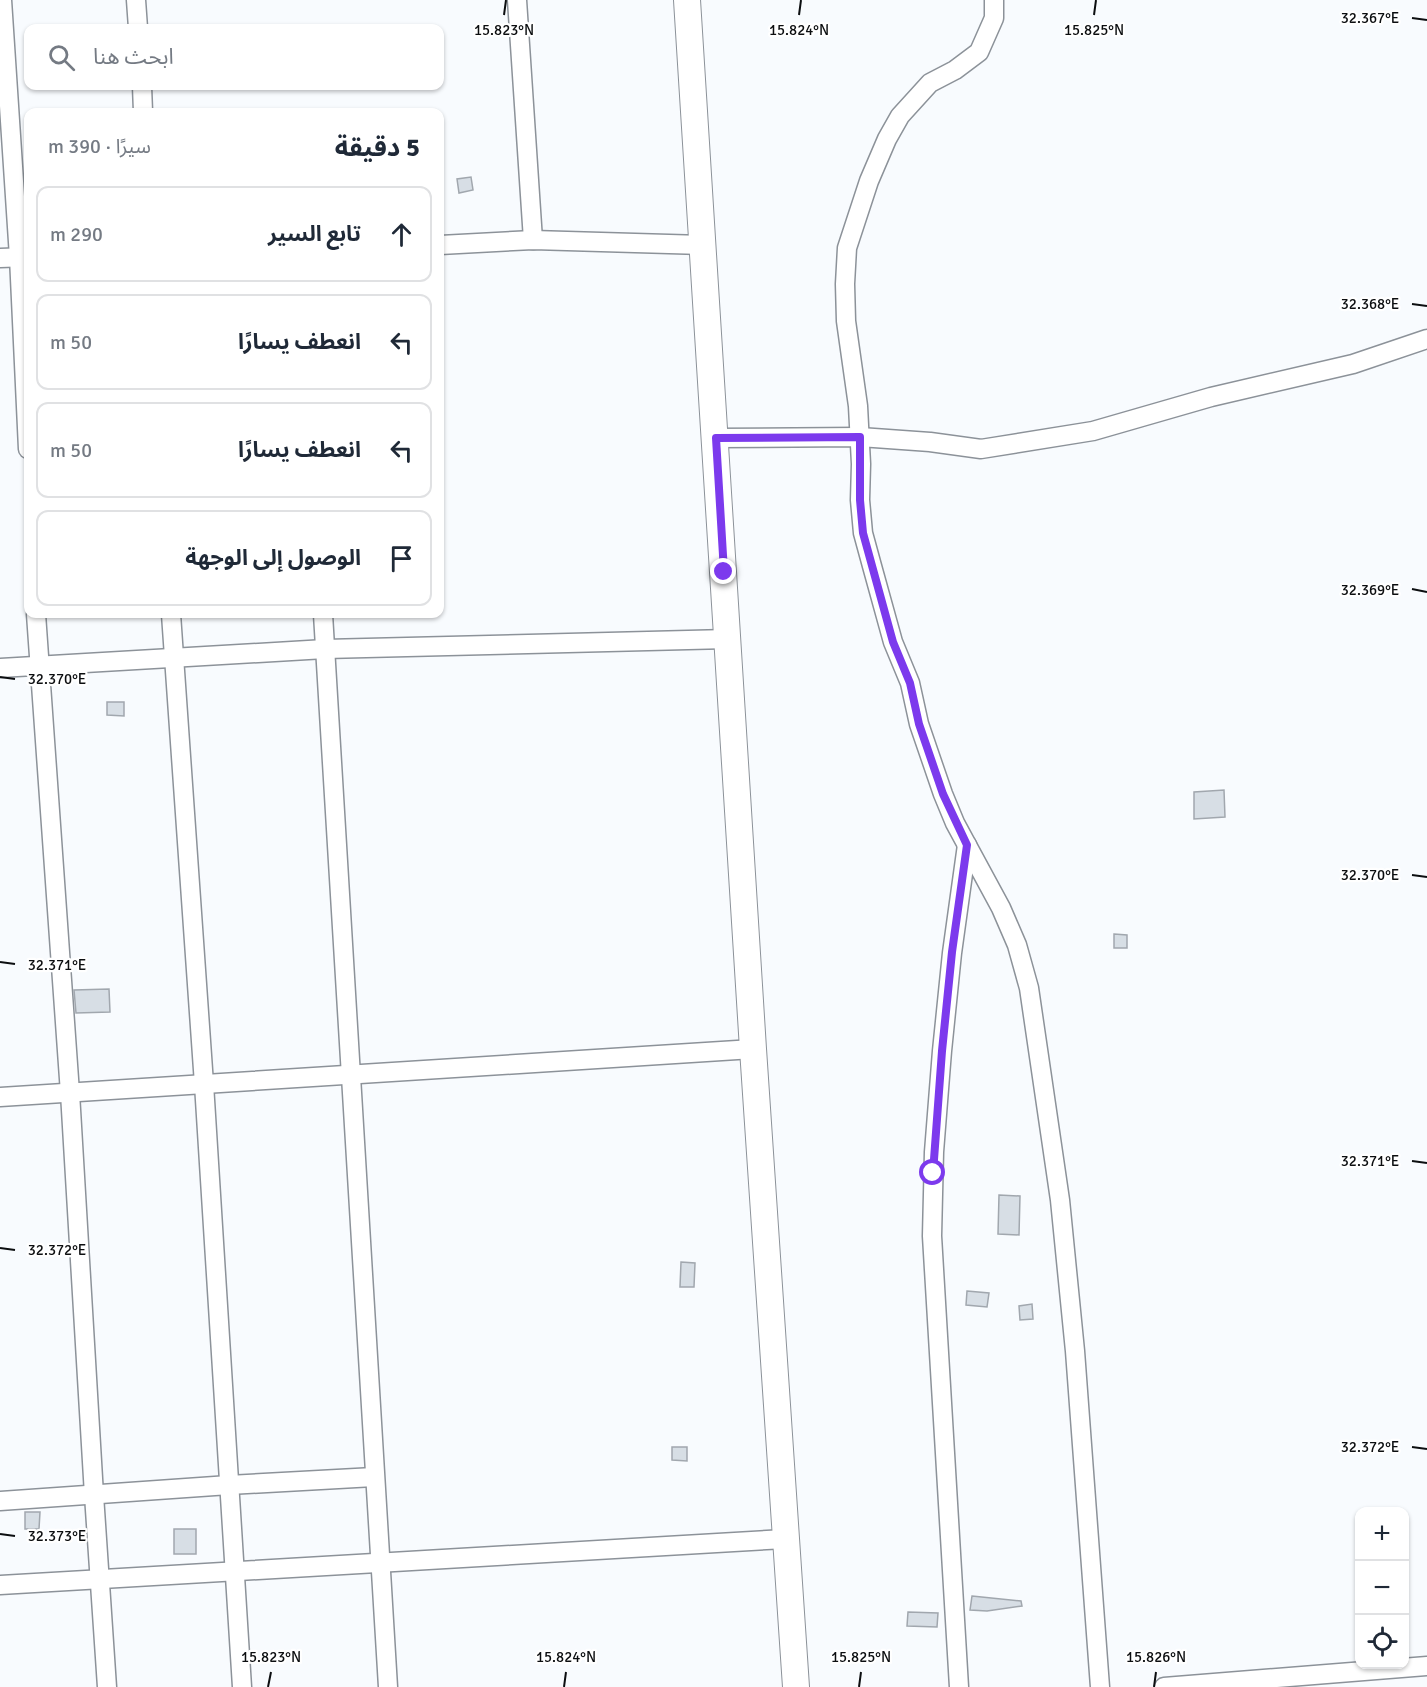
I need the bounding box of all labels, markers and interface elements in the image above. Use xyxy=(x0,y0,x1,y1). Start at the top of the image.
text: 32.367°E xyxy=(1341,9,1399,27)
text: 15.823°N xyxy=(474,21,534,39)
text: 15.824°N xyxy=(769,21,829,39)
text: 15.825°N xyxy=(1064,21,1124,39)
search box xyxy=(24,24,444,90)
icon: search xyxy=(45,41,78,74)
text: ابحث هنا xyxy=(93,43,174,70)
text: 5 دقيقة xyxy=(335,132,420,164)
text: سيرًا · 390 m xyxy=(48,134,151,159)
icon: ahead xyxy=(385,218,418,251)
text: تابع السير xyxy=(268,220,361,247)
text: 290 m xyxy=(50,222,103,247)
text: 32.368°E xyxy=(1341,295,1399,313)
icon: left xyxy=(385,326,418,359)
text: انعطف يسارًا xyxy=(238,328,361,355)
text: 50 m xyxy=(50,330,92,355)
icon: left xyxy=(385,434,418,467)
text: انعطف يسارًا xyxy=(238,436,361,463)
text: 50 m xyxy=(50,438,92,463)
icon: arrive xyxy=(385,542,418,575)
text: الوصول إلى الوجهة xyxy=(185,544,361,571)
route end xyxy=(710,558,736,584)
text: 32.369°E xyxy=(1341,581,1399,599)
text: 32.370°E xyxy=(28,670,86,688)
text: 32.370°E xyxy=(1341,866,1399,884)
text: 32.371°E xyxy=(28,956,86,974)
text: 32.371°E xyxy=(1341,1152,1399,1170)
route start xyxy=(919,1159,945,1185)
text: 32.372°E xyxy=(28,1241,86,1259)
text: 32.372°E xyxy=(1341,1438,1399,1456)
map controls xyxy=(1355,1507,1409,1669)
button: + xyxy=(1355,1507,1409,1561)
text: 32.373°E xyxy=(28,1527,86,1545)
button: − xyxy=(1355,1561,1409,1615)
button: locate xyxy=(1355,1615,1409,1669)
text: 15.823°N xyxy=(241,1648,301,1666)
text: 15.824°N xyxy=(536,1648,596,1666)
text: 15.825°N xyxy=(831,1648,891,1666)
text: 15.826°N xyxy=(1126,1648,1186,1666)

